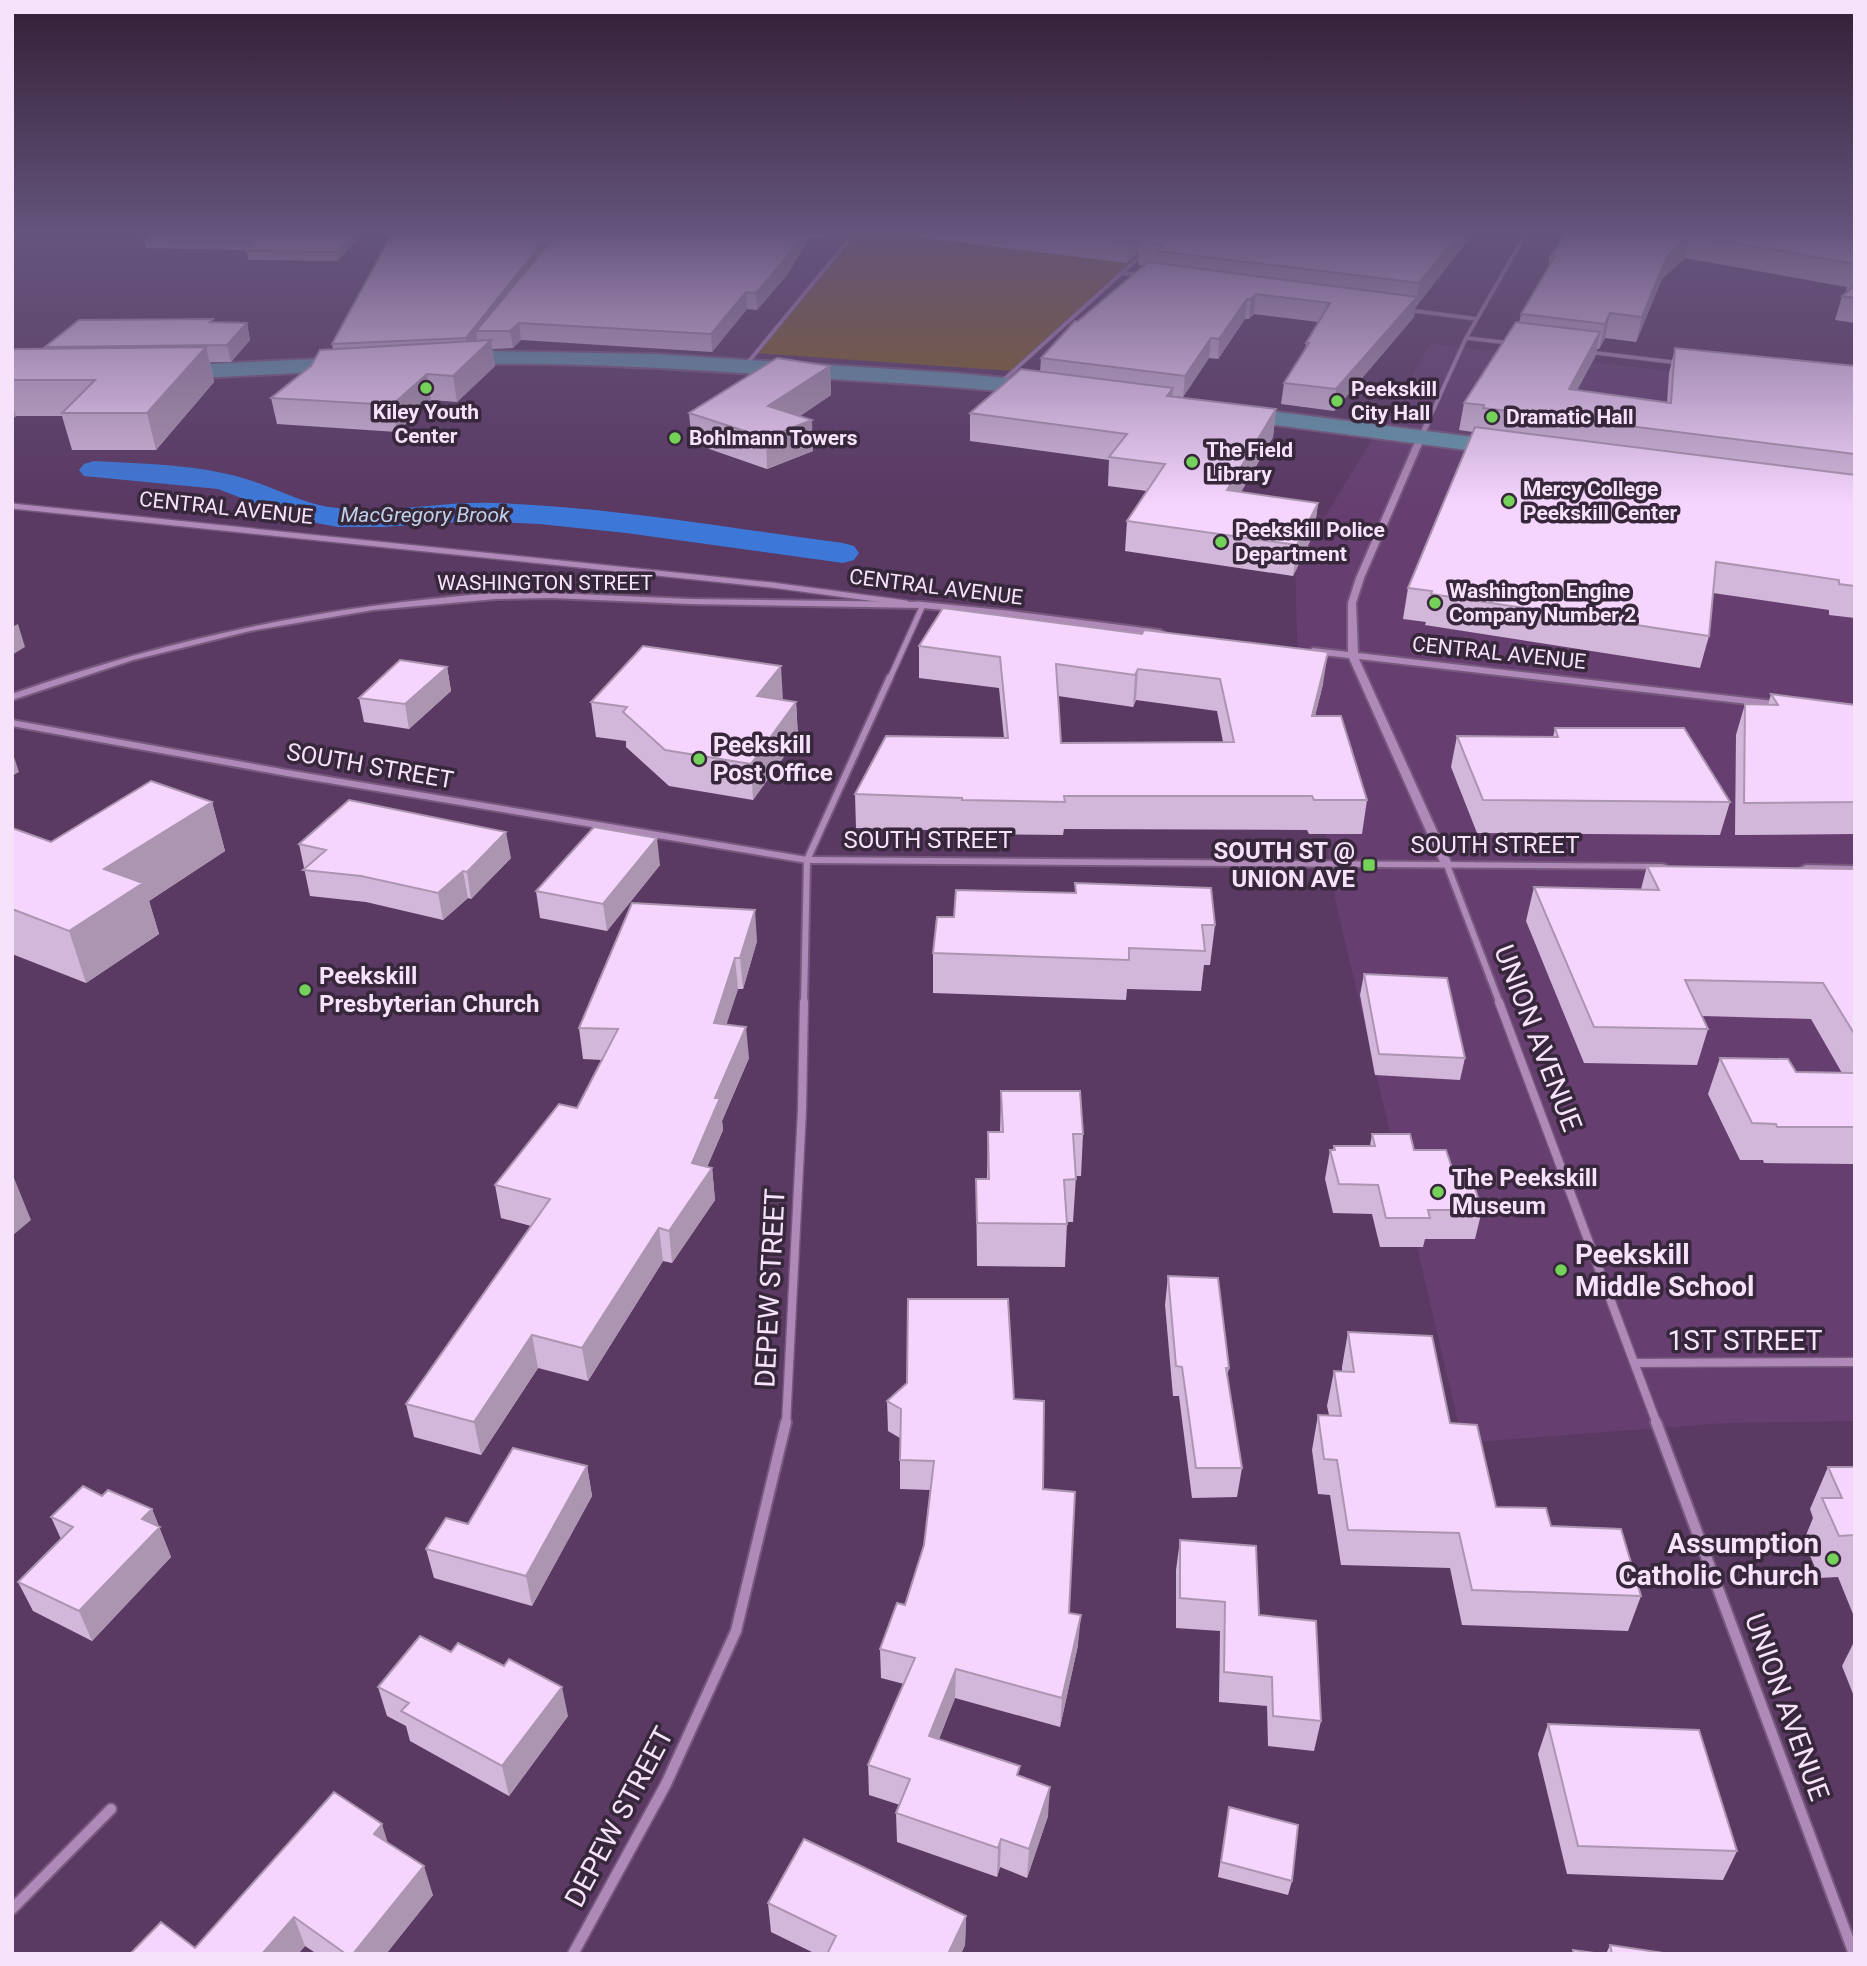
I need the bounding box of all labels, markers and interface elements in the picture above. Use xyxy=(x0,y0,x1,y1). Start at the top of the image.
place label: Peekskill City Hall xyxy=(1351,377,1437,425)
marker: Kiley Youth Center xyxy=(418,380,434,396)
marker: Peekskill City Hall xyxy=(1329,393,1345,409)
place label: Kiley Youth Center xyxy=(373,400,479,448)
place label: Dramatic Hall xyxy=(1506,405,1634,429)
marker: Dramatic Hall xyxy=(1484,409,1500,425)
place label: Bohlmann Towers xyxy=(689,426,858,450)
marker: Bohlmann Towers xyxy=(667,430,683,446)
place label: The Field Library xyxy=(1206,438,1293,486)
marker: The Field Library xyxy=(1184,454,1200,470)
place label: Mercy College Peekskill Center xyxy=(1523,477,1677,525)
street label: CENTRAL AVENUE xyxy=(138,487,314,529)
marker: Mercy College Peekskill Center xyxy=(1501,493,1517,509)
water label: MacGregory Brook xyxy=(341,503,510,527)
place label: Peekskill Police Department xyxy=(1235,518,1385,566)
marker: Peekskill Police Department xyxy=(1213,534,1229,550)
street label: CENTRAL AVENUE xyxy=(848,564,1024,610)
street label: WASHINGTON STREET xyxy=(437,571,653,595)
place label: Washington Engine Company Number 2 xyxy=(1449,579,1636,627)
marker: Washington Engine Company Number 2 xyxy=(1427,595,1443,611)
street label: CENTRAL AVENUE xyxy=(1411,632,1587,674)
place label: Peekskill Post Office xyxy=(713,731,833,787)
street label: SOUTH STREET xyxy=(284,738,456,794)
marker: Peekskill Post Office xyxy=(691,751,707,767)
street label: SOUTH STREET xyxy=(844,826,1012,854)
street label: SOUTH STREET xyxy=(1411,831,1579,859)
place label: SOUTH ST @ UNION AVE xyxy=(1214,837,1355,893)
marker: SOUTH ST @ UNION AVE xyxy=(1361,857,1377,873)
street label: UNION AVENUE xyxy=(1487,940,1589,1136)
place label: Peekskill Presbyterian Church xyxy=(319,962,539,1018)
marker: Peekskill Presbyterian Church xyxy=(297,982,313,998)
place label: The Peekskill Museum xyxy=(1452,1164,1598,1220)
marker: The Peekskill Museum xyxy=(1430,1184,1446,1200)
street label: DEPEW STREET xyxy=(748,1187,792,1388)
place label: Peekskill Middle School xyxy=(1575,1238,1754,1303)
marker: Peekskill Middle School xyxy=(1553,1262,1569,1278)
street label: 1ST STREET xyxy=(1668,1324,1823,1357)
place label: Assumption Catholic Church xyxy=(1618,1527,1819,1592)
marker: Assumption Catholic Church xyxy=(1825,1551,1841,1567)
street label: UNION AVENUE xyxy=(1738,1609,1836,1805)
street label: DEPEW STREET xyxy=(558,1721,680,1913)

